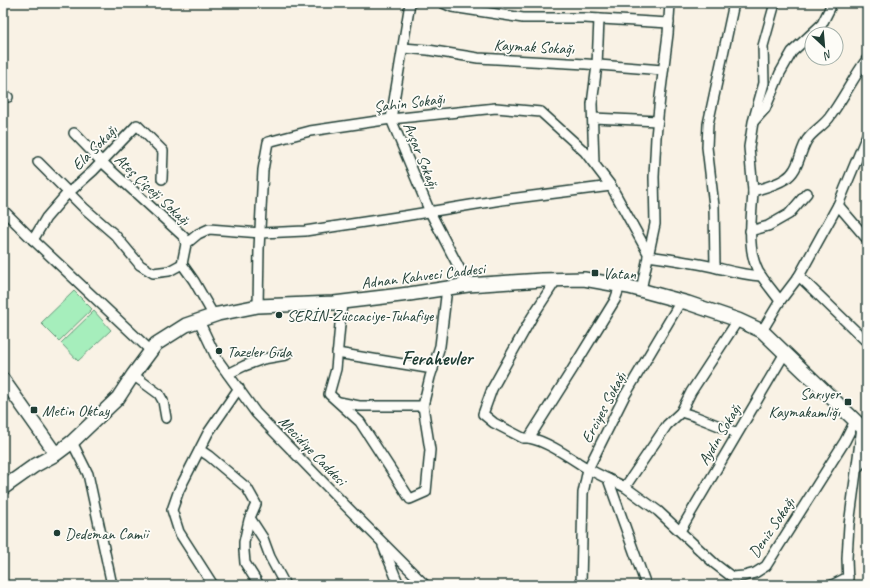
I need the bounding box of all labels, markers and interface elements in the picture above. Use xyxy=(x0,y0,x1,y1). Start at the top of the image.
north arrow xyxy=(804,26,844,66)
street label: Kaymak Sokağı xyxy=(493,35,576,59)
text: N xyxy=(820,47,835,64)
street label: Şahin Sokağı xyxy=(373,89,447,117)
street label: Avşar Sokağı xyxy=(399,119,444,192)
street label: Ela Sokağı xyxy=(68,120,122,175)
street label: Ateş Çiçeği Sokağı xyxy=(110,150,195,231)
street label: Adnan Kahveci Caddesi xyxy=(360,258,488,294)
place label: Vatan xyxy=(603,264,637,284)
marker: Vatan xyxy=(590,268,600,278)
place label: SERİN-Züccaciye-Tuhafiye xyxy=(287,306,435,326)
marker: SERİN-Züccaciye-Tuhafiye xyxy=(274,310,284,320)
place label: Tazeler Gıda xyxy=(227,342,293,362)
marker: Tazeler Gıda xyxy=(214,346,224,356)
district label: Ferahevler xyxy=(401,346,475,371)
street label: Erciyes Sokağı xyxy=(577,368,631,446)
place label: Sarıyer Kaymakamlığı xyxy=(769,384,841,422)
marker: Sarıyer Kaymakamlığı xyxy=(843,397,853,407)
street label: Aydın Sokağı xyxy=(694,399,746,469)
place label: Metin Oktay xyxy=(42,401,111,421)
marker: Metin Oktay xyxy=(29,405,39,415)
street label: Mecidiye Caddesi xyxy=(274,412,352,491)
street label: Deniz Sokağı xyxy=(744,493,800,562)
place label: Dedeman Camii xyxy=(65,524,150,544)
marker: Dedeman Camii xyxy=(52,528,62,538)

